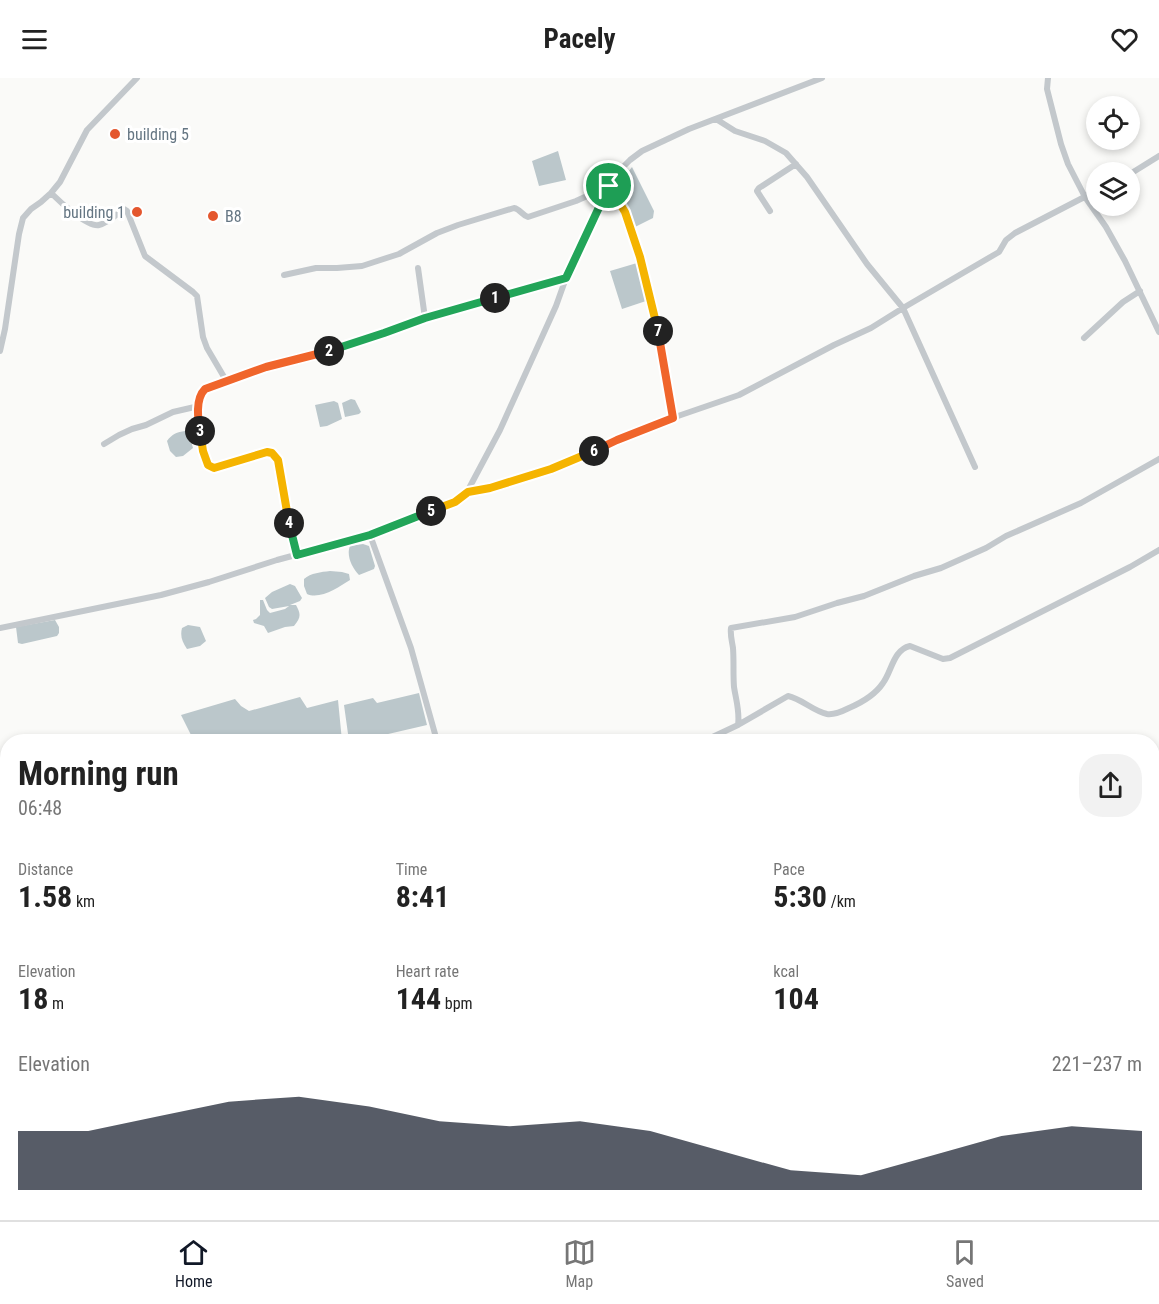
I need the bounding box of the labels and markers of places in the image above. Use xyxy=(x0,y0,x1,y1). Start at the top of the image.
place label: building 5 xyxy=(127,125,189,144)
marker: building 5 xyxy=(108,127,122,141)
pin xyxy=(583,160,634,211)
place label: building 1 xyxy=(63,203,125,222)
marker: building 1 xyxy=(130,205,144,219)
place label: B8 xyxy=(225,207,242,226)
marker: B8 xyxy=(206,209,220,223)
pin: 1 xyxy=(480,283,510,313)
pin: 7 xyxy=(643,316,673,346)
pin: 2 xyxy=(314,336,344,366)
pin: 3 xyxy=(185,416,215,446)
pin: 6 xyxy=(579,436,609,466)
pin: 5 xyxy=(416,496,446,526)
pin: 4 xyxy=(274,508,304,538)

